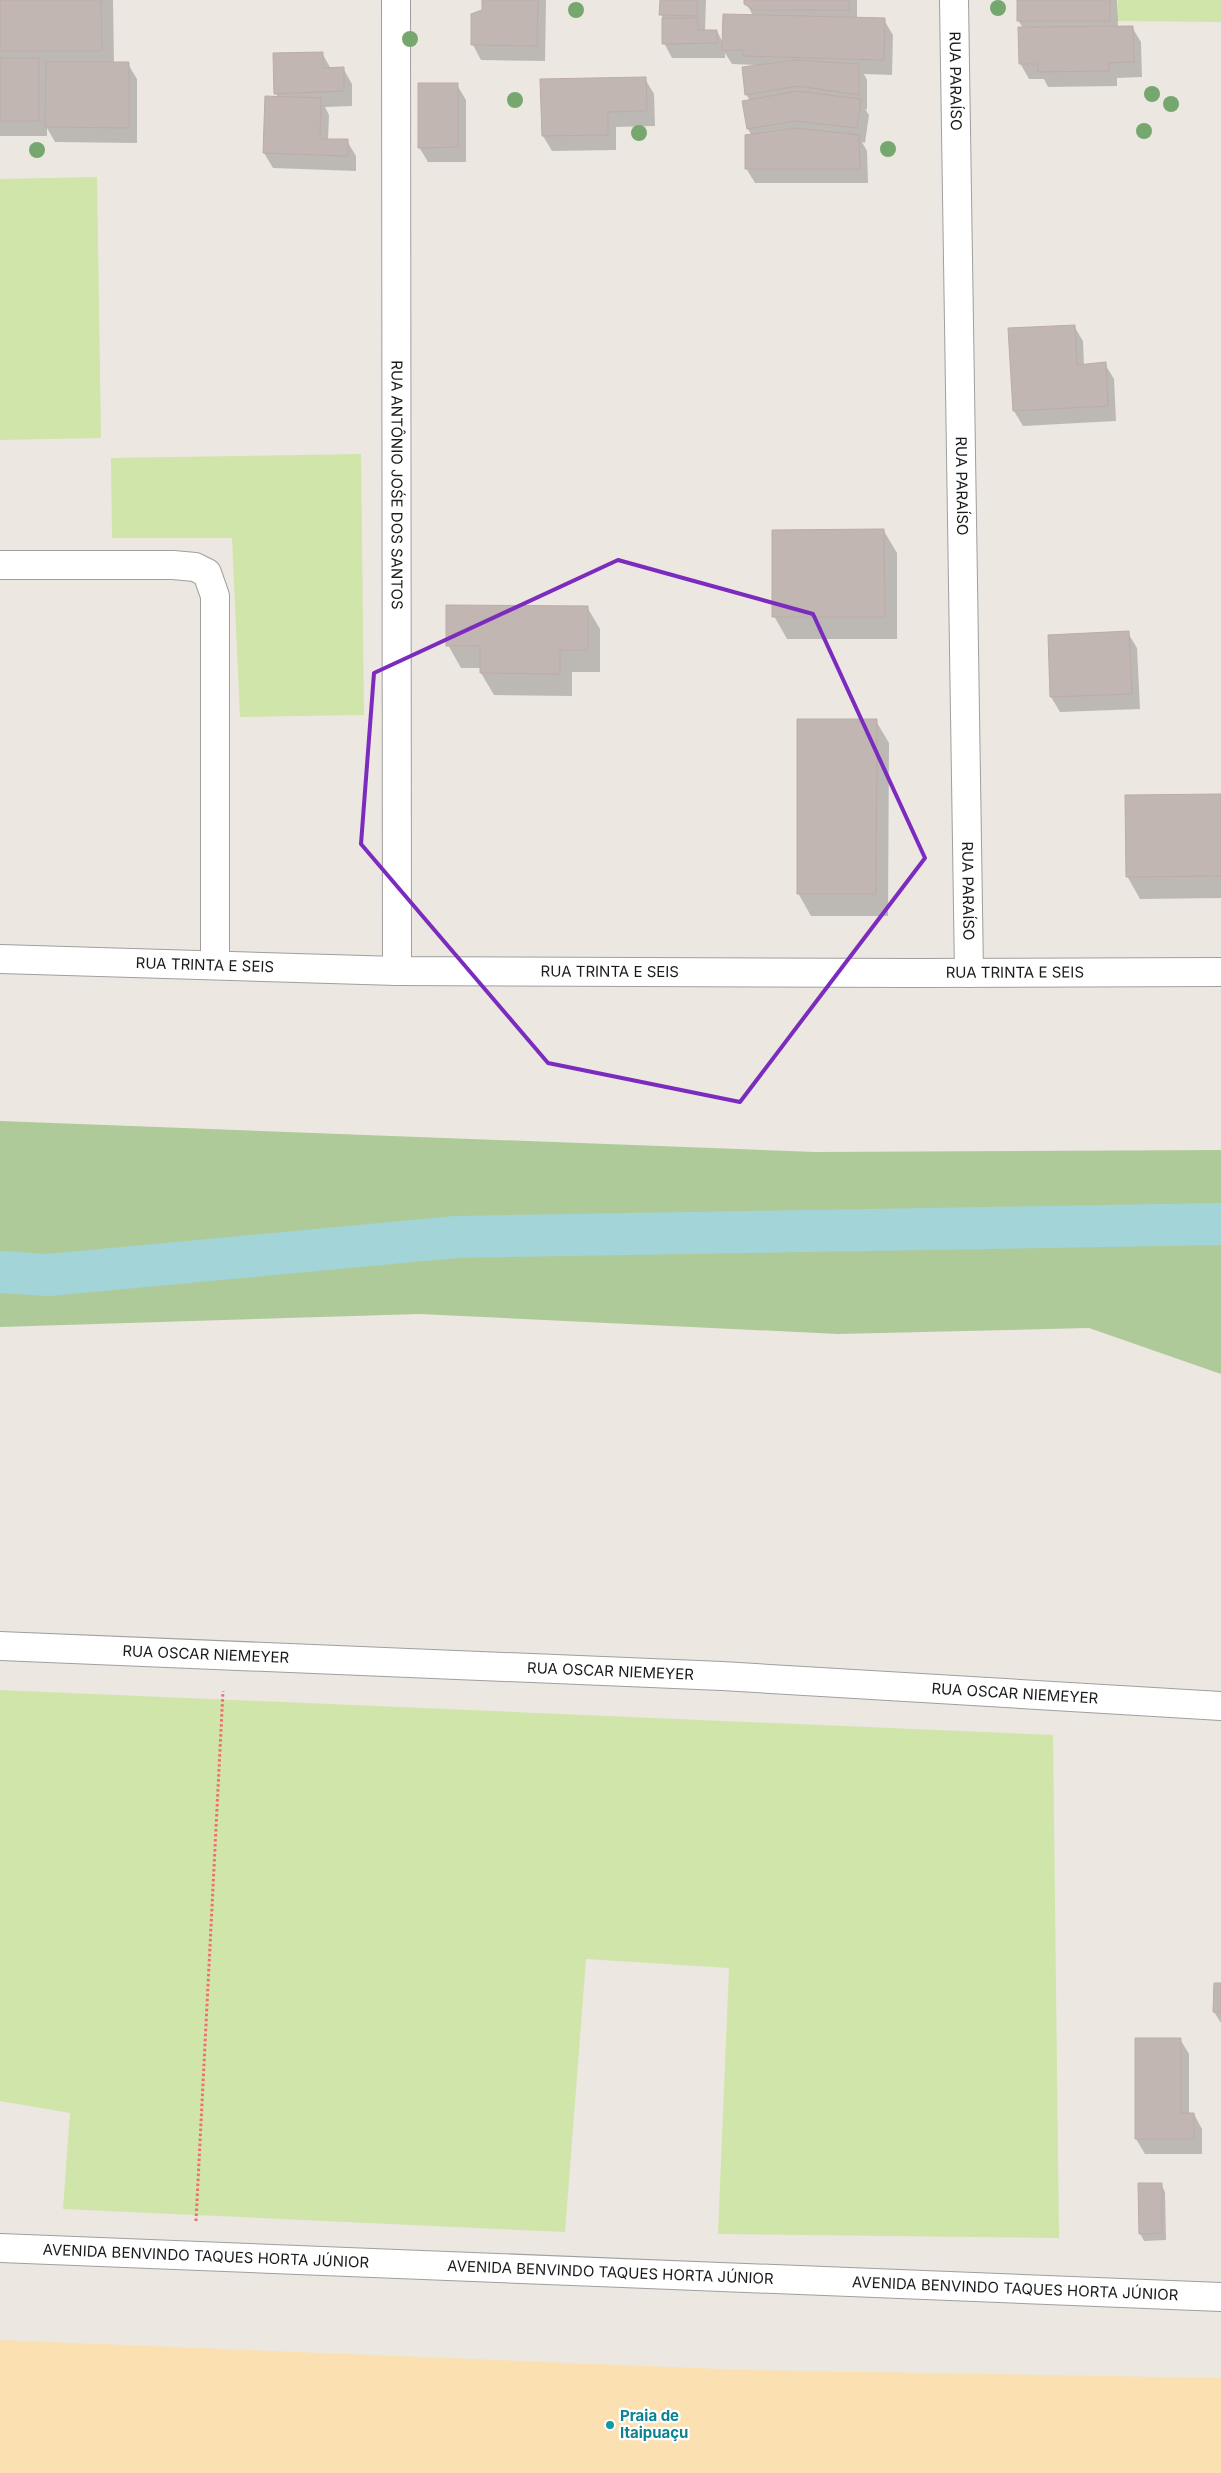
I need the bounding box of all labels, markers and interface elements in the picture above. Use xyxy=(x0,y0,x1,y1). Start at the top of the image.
street label: RUA PARAÍSO xyxy=(945,31,966,131)
street label: RUA ANTÔNIO JOŚE DOS SANTOS xyxy=(387,360,407,610)
street label: RUA PARAÍSO xyxy=(952,436,972,536)
street label: RUA PARAÍSO xyxy=(958,841,978,941)
street label: RUA TRINTA E SEIS xyxy=(135,953,274,976)
street label: RUA TRINTA E SEIS xyxy=(541,962,679,981)
street label: RUA TRINTA E SEIS xyxy=(946,962,1084,982)
street label: RUA OSCAR NIEMEYER xyxy=(122,1641,290,1667)
street label: RUA OSCAR NIEMEYER xyxy=(527,1658,695,1684)
street label: RUA OSCAR NIEMEYER xyxy=(931,1679,1099,1708)
street label: AVENIDA BENVINDO TAQUES HORTA JÚNIOR xyxy=(42,2240,370,2272)
street label: AVENIDA BENVINDO TAQUES HORTA JÚNIOR xyxy=(447,2256,774,2288)
street label: AVENIDA BENVINDO TAQUES HORTA JÚNIOR xyxy=(852,2272,1179,2304)
place label: Praia de Itaipuaçu xyxy=(620,2406,688,2442)
marker: Praia de Itaipuaçu xyxy=(604,2419,616,2431)

